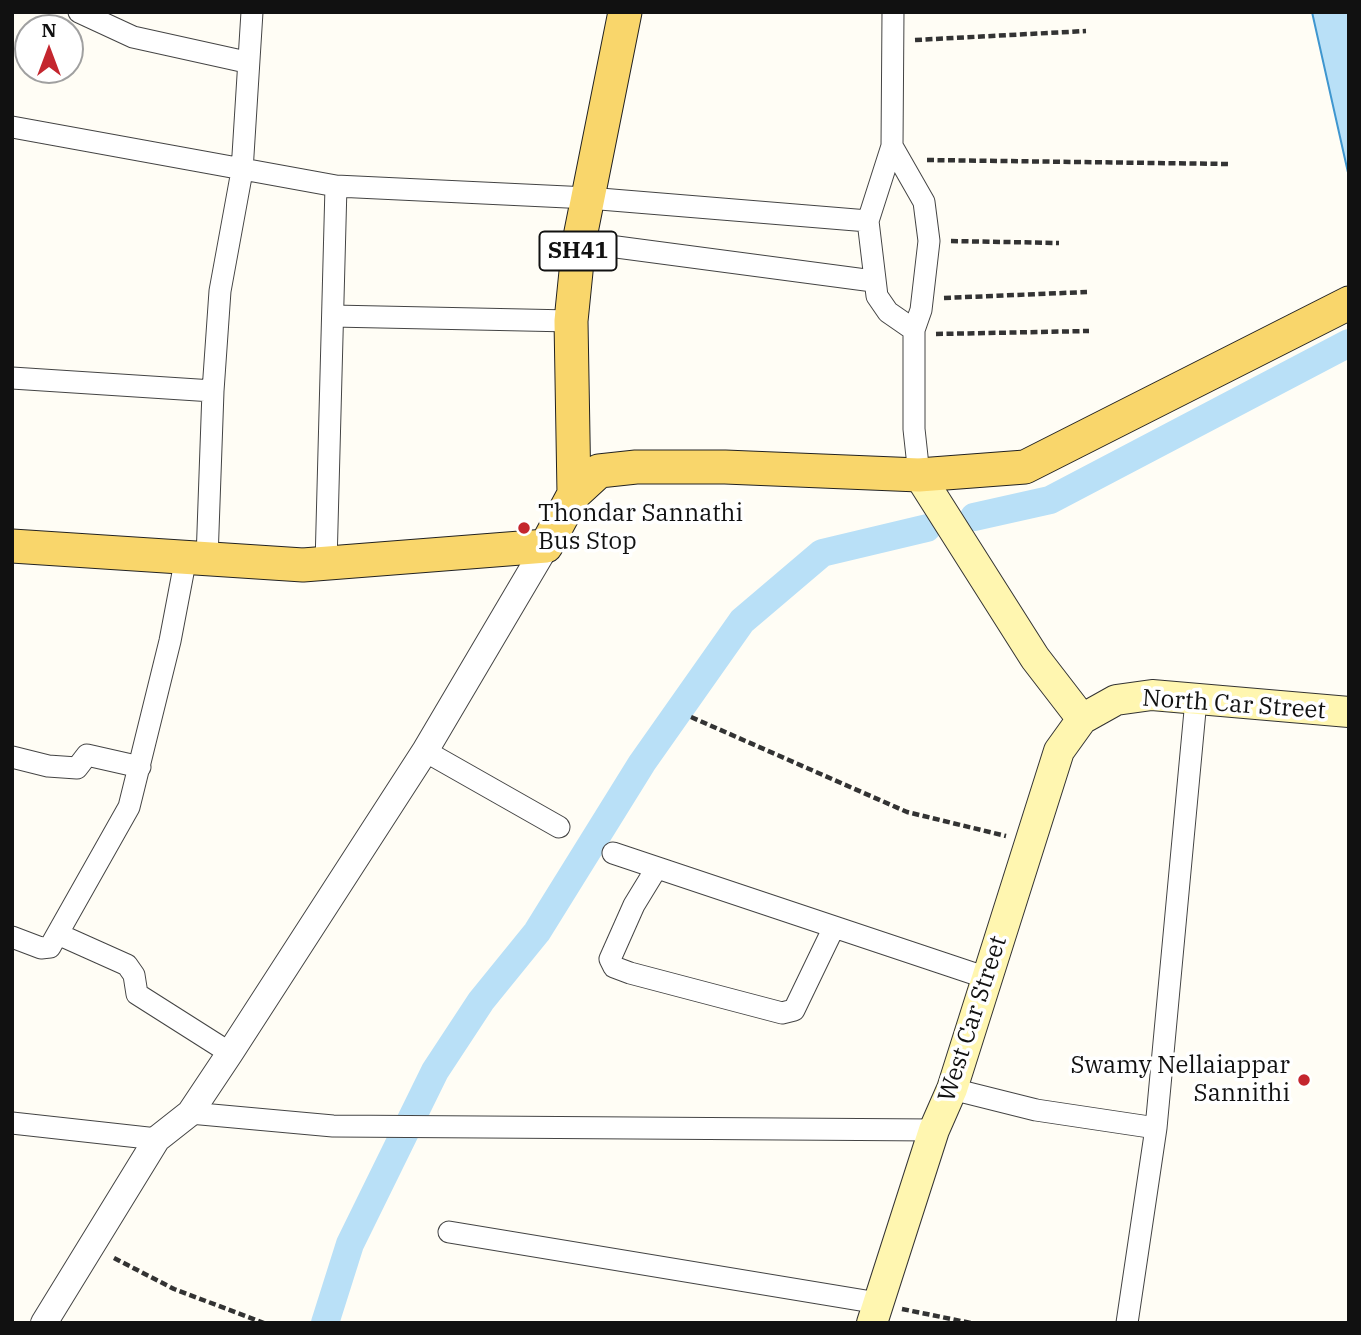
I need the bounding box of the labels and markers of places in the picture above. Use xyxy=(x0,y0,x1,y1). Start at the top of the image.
place label: Thondar Sannathi Bus Stop xyxy=(538,500,743,556)
marker: Thondar Sannathi Bus Stop xyxy=(516,520,532,536)
place label: Swamy Nellaiappar Sannithi xyxy=(1070,1052,1290,1108)
marker: Swamy Nellaiappar Sannithi xyxy=(1296,1072,1312,1088)

